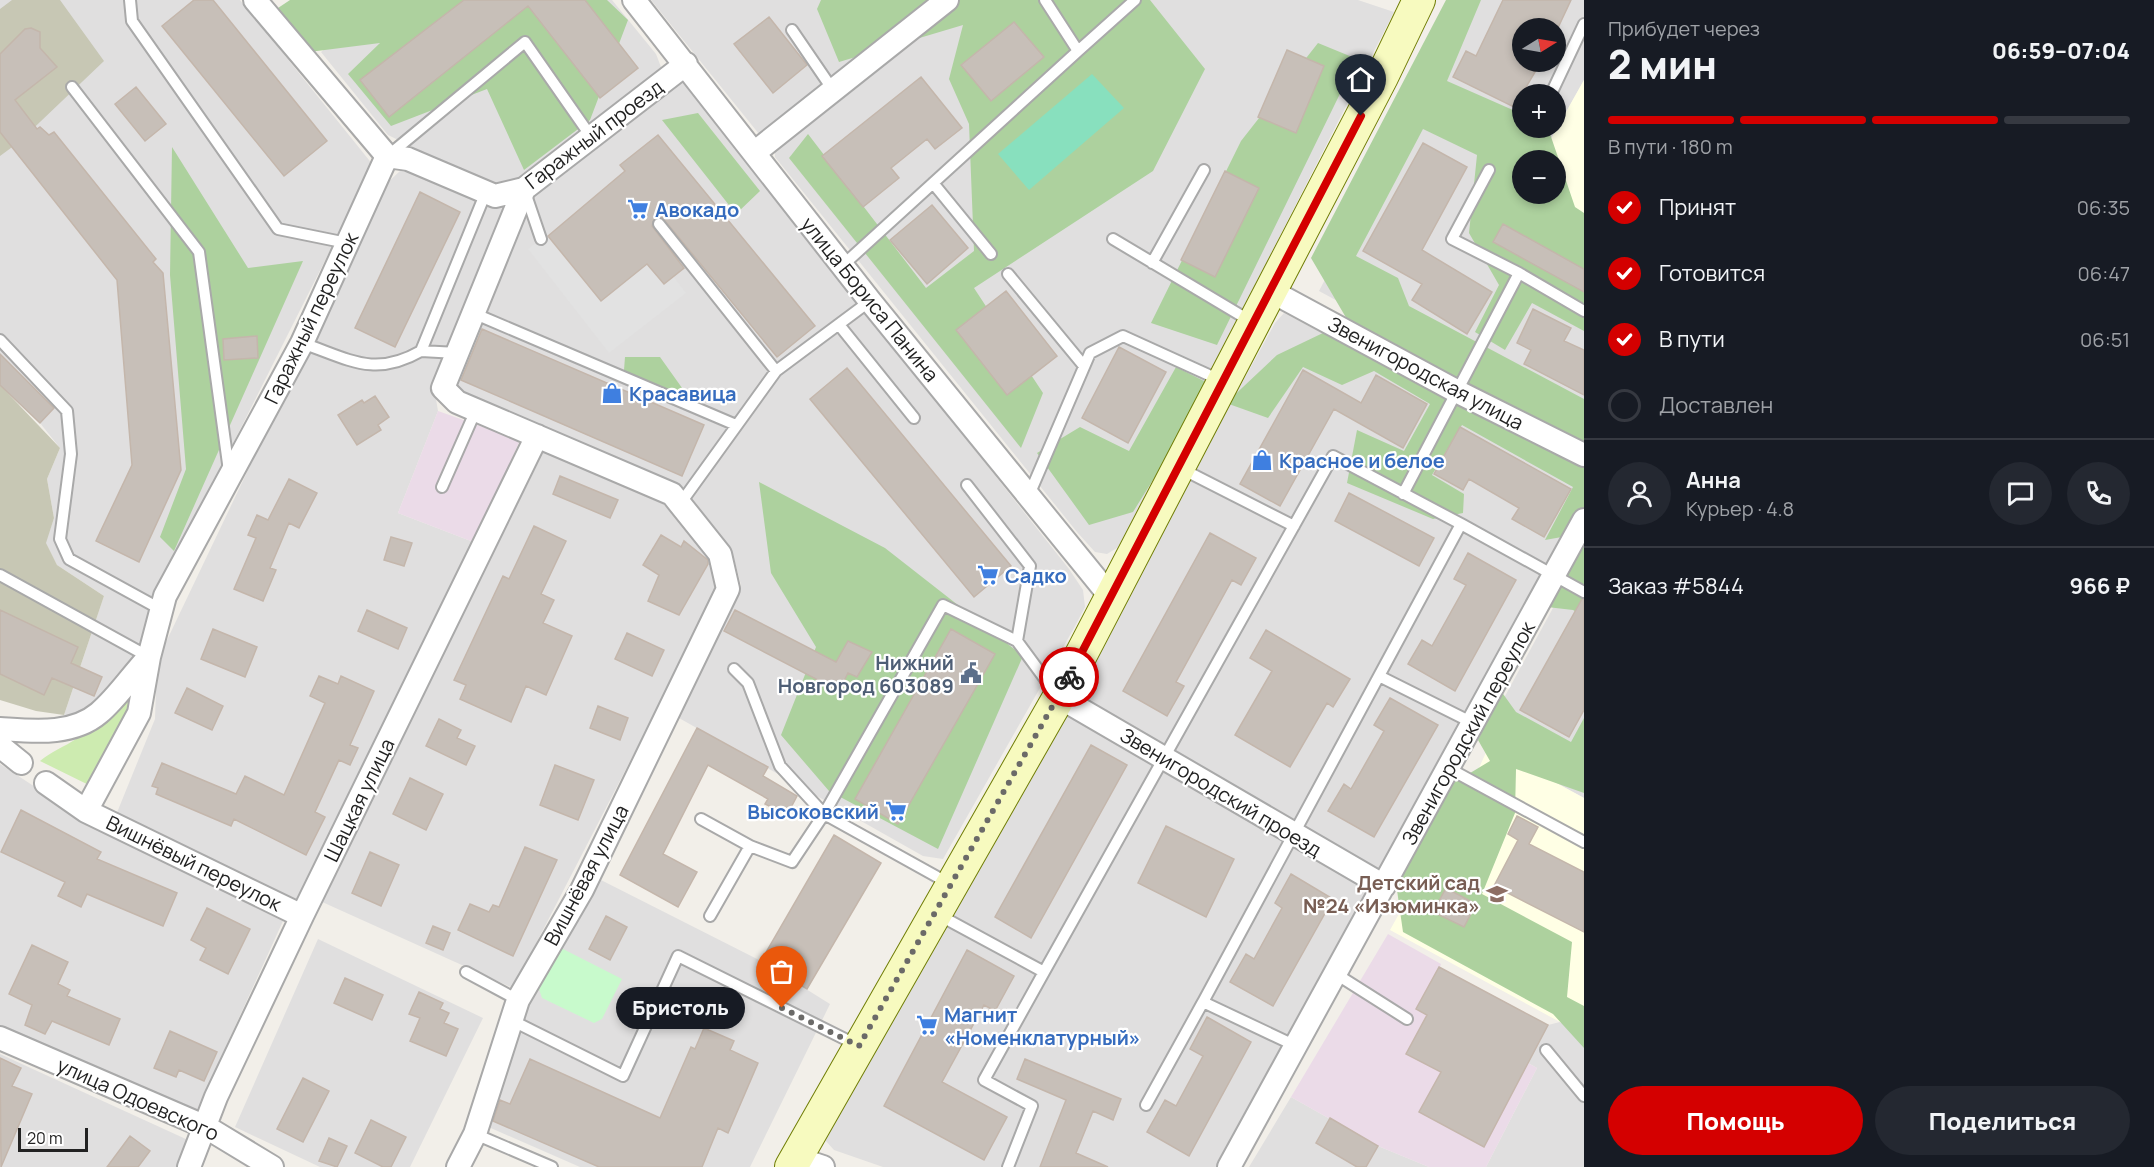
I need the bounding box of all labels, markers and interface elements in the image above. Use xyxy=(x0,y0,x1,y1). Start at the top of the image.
text: Прибудет через xyxy=(1608,15,1760,42)
north arrow xyxy=(1512,18,1566,72)
map controls xyxy=(1512,18,1566,204)
text: 06:59–07:04 xyxy=(1992,36,2130,66)
text: 2 мин xyxy=(1608,37,1717,91)
pin xyxy=(1335,54,1386,116)
icon: home xyxy=(1344,63,1377,96)
street label: Гаражный проезд xyxy=(519,73,669,195)
button: + xyxy=(1512,84,1566,138)
text: В пути · 180 m xyxy=(1608,133,1733,160)
button: − xyxy=(1512,150,1566,204)
icon: check xyxy=(1608,191,1641,224)
text: Принят xyxy=(1659,192,1736,222)
text: 06:35 xyxy=(2077,194,2130,221)
place label: Авокадо xyxy=(655,196,739,223)
supermarket icon: Авокадо xyxy=(626,197,650,221)
street label: улица Бориса Панина xyxy=(795,211,945,387)
street label: Гаражный переулок xyxy=(258,227,365,408)
icon: check xyxy=(1608,257,1641,290)
text: Готовится xyxy=(1659,258,1765,288)
text: 06:47 xyxy=(2078,260,2130,287)
street label: Звенигородская улица xyxy=(1324,310,1528,436)
icon: check xyxy=(1608,323,1641,356)
text: В пути xyxy=(1659,324,1725,354)
text: 06:51 xyxy=(2080,326,2130,353)
place label: Красавица xyxy=(629,380,737,407)
shop icon: Красавица xyxy=(600,381,624,405)
text: Доставлен xyxy=(1659,390,1773,420)
place label: Красное и белое xyxy=(1279,447,1445,474)
shop icon: Красное и белое xyxy=(1250,448,1274,472)
button: person xyxy=(1608,462,1671,525)
button: chat xyxy=(1989,462,2052,525)
button: phone xyxy=(2067,462,2130,525)
text: Анна xyxy=(1686,465,1741,495)
text: Курьер · 4.8 xyxy=(1686,495,1794,522)
place label: Садко xyxy=(1005,562,1067,589)
supermarket icon: Садко xyxy=(976,563,1000,587)
text: Заказ #5844 xyxy=(1608,571,1744,601)
text: 966 ₽ xyxy=(2070,571,2130,601)
street label: Звенигородский переулок xyxy=(1395,615,1541,850)
courier xyxy=(1039,647,1099,707)
place label: Нижний Новгород 603089 xyxy=(778,649,954,699)
public building icon: Нижний Новгород 603089 xyxy=(959,661,983,685)
icon: bike xyxy=(1053,661,1086,694)
street label: Звенигородский проезд xyxy=(1115,721,1327,863)
street label: Шацкая улица xyxy=(317,734,401,866)
place label: Высоковский xyxy=(747,798,879,825)
supermarket icon: Высоковский xyxy=(884,799,908,823)
street label: Вишнёвая улица xyxy=(538,800,634,950)
street label: Вишнёвый переулок xyxy=(102,809,287,918)
place label: Детский сад №24 «Изюминка» xyxy=(1303,869,1480,919)
school or university icon: Детский сад №24 «Изюминка» xyxy=(1485,882,1509,906)
pin xyxy=(756,946,807,1008)
icon: bag xyxy=(765,955,798,988)
callout: Бристоль xyxy=(617,987,746,1029)
text: Бристоль xyxy=(632,994,729,1021)
place label: Магнит «Номенклатурный» xyxy=(944,1001,1141,1051)
supermarket icon: Магнит «Номенклатурный» xyxy=(915,1013,939,1037)
street label: улица Одоевского xyxy=(53,1051,223,1147)
button: Помощь xyxy=(1608,1086,1863,1155)
button: Поделиться xyxy=(1875,1086,2130,1155)
scale bar xyxy=(18,1125,88,1152)
text: 20 m xyxy=(27,1127,63,1149)

